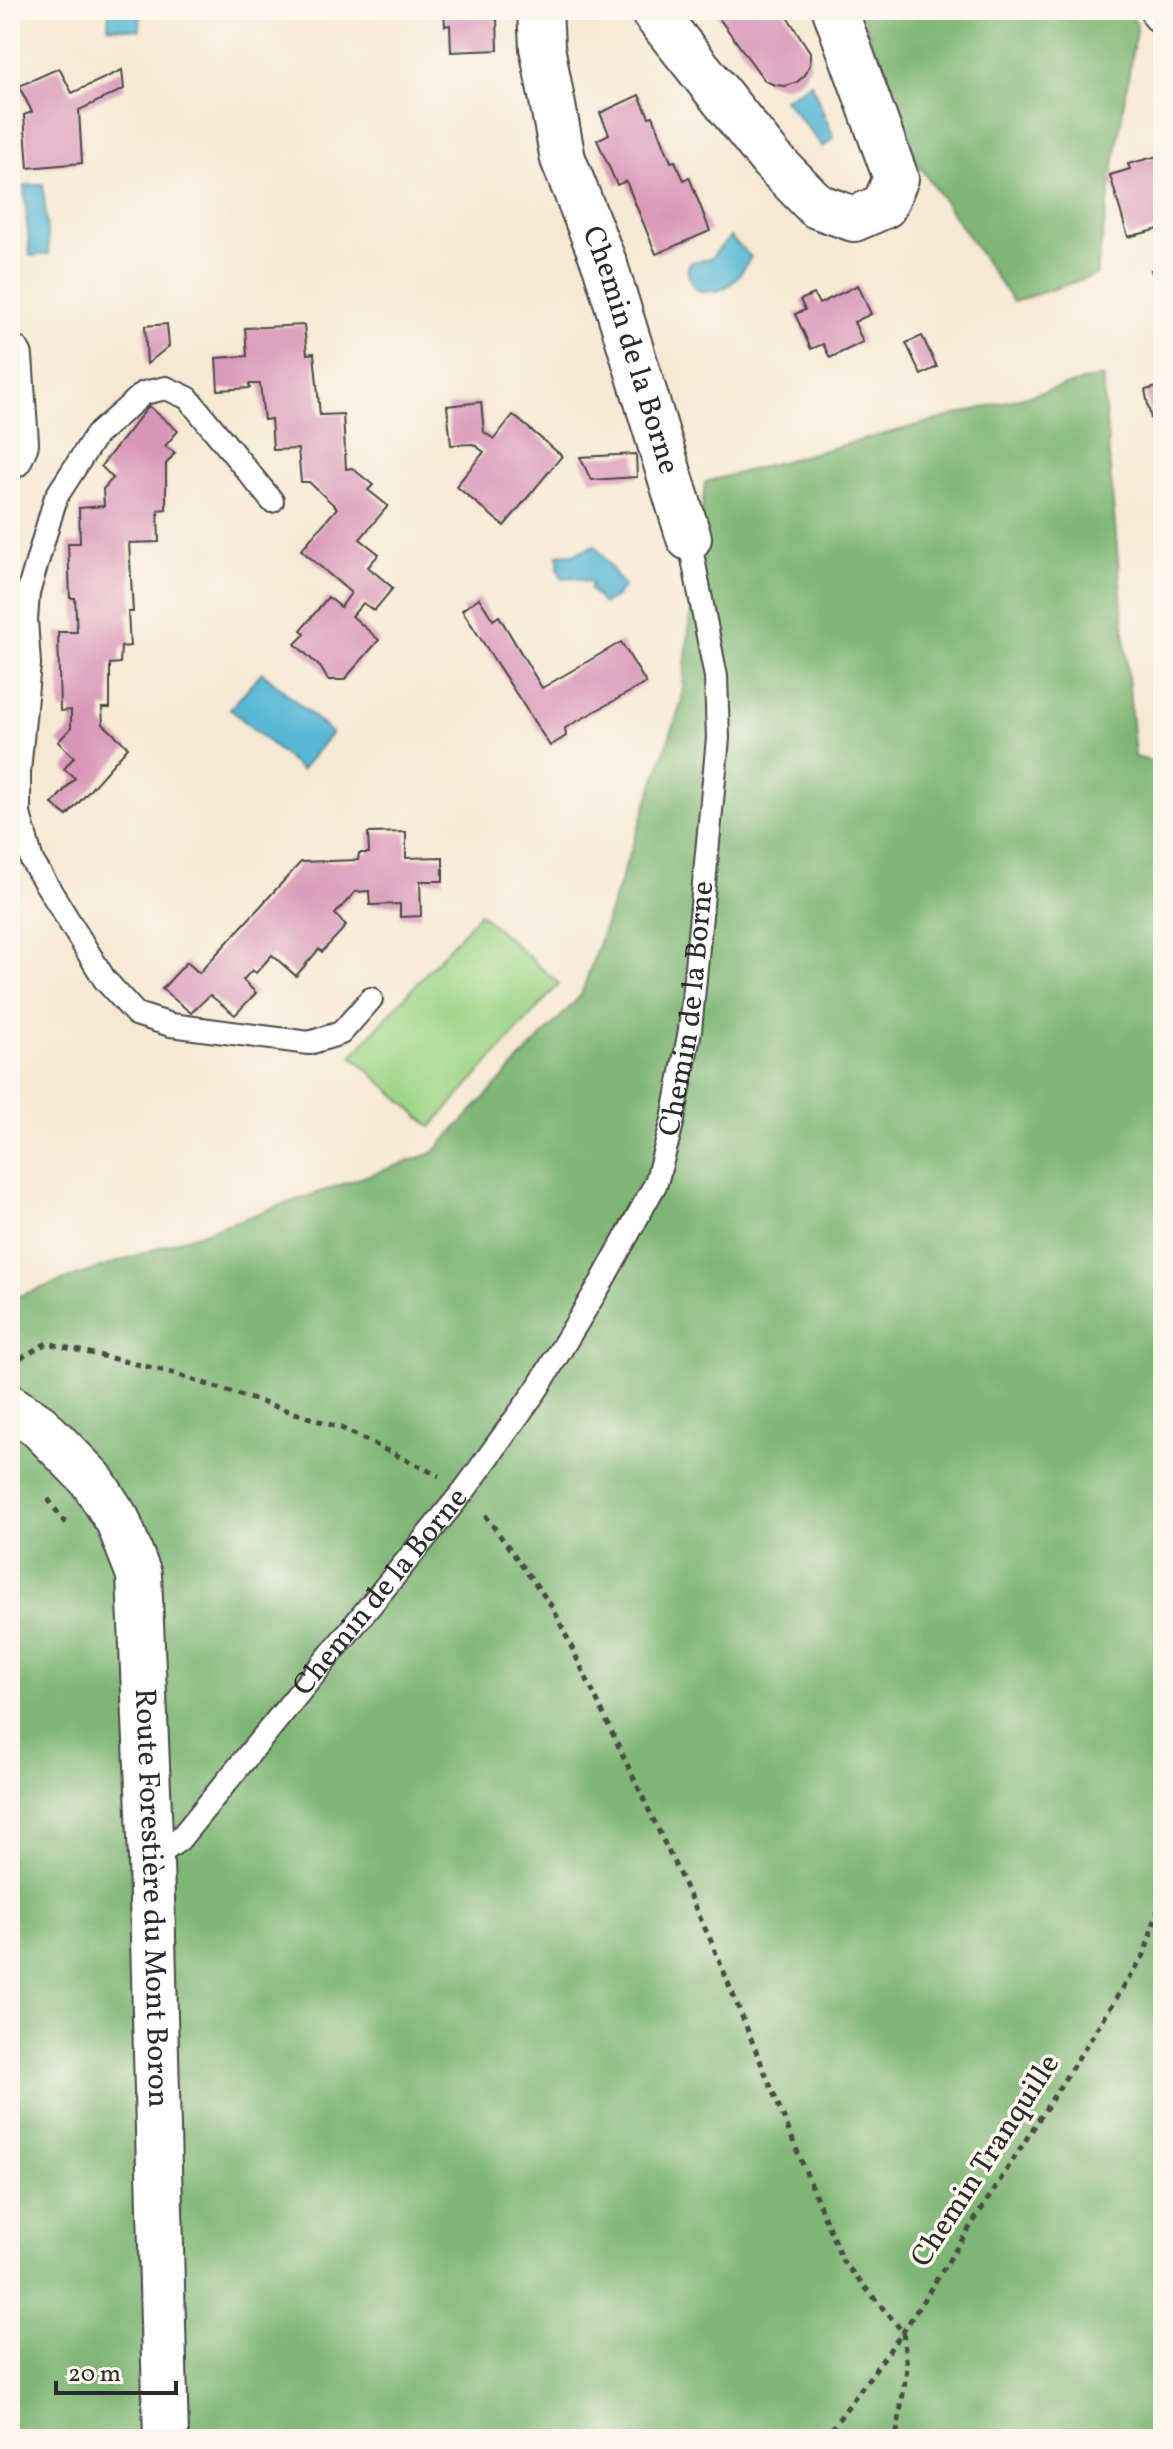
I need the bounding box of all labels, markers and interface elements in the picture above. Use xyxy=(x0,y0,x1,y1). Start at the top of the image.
street label: Chemin de la Borne xyxy=(571,220,689,479)
street label: Chemin de la Borne xyxy=(648,879,725,1141)
street label: Chemin de la Borne xyxy=(283,1479,479,1705)
street label: Route Forestière du Mont Boron xyxy=(123,1687,178,2108)
street label: Chemin Tranquille xyxy=(901,2046,1071,2276)
scale bar xyxy=(56,2345,176,2395)
text: 20 m xyxy=(68,2358,121,2392)

